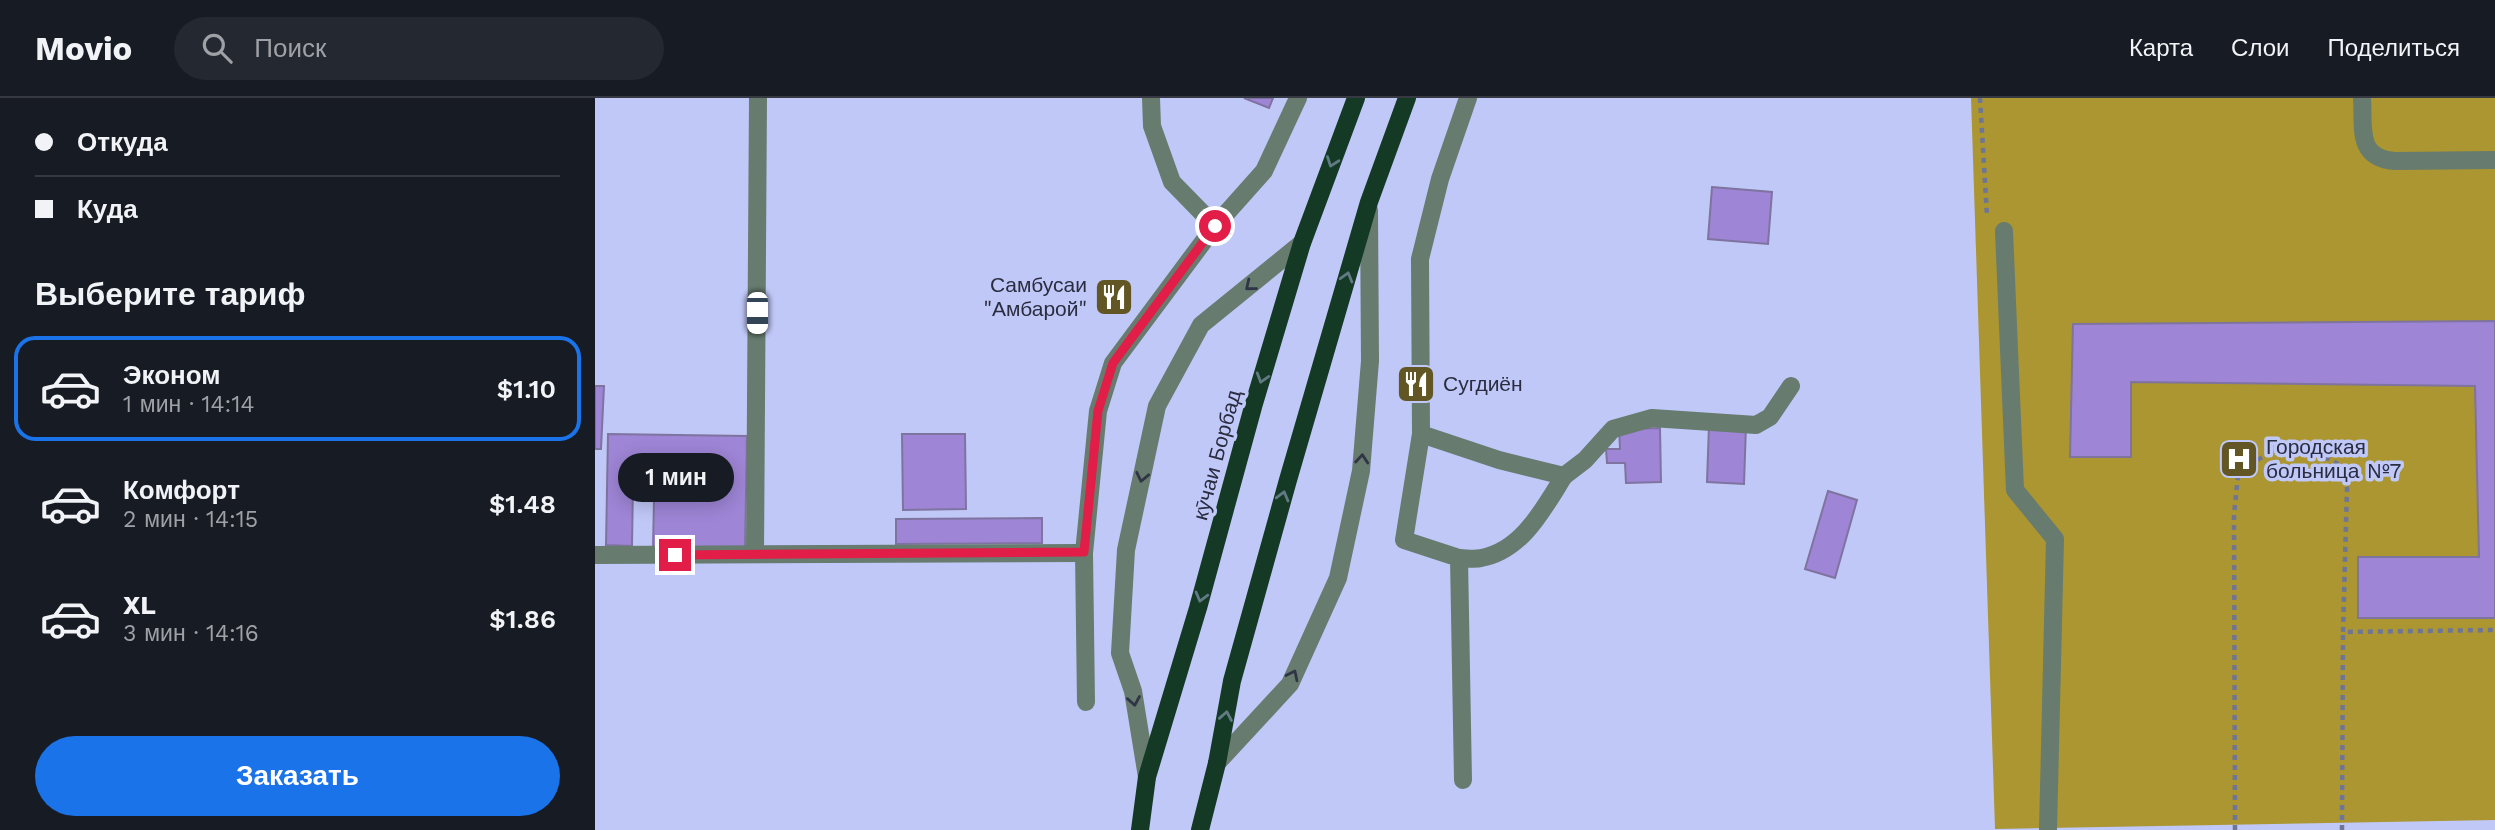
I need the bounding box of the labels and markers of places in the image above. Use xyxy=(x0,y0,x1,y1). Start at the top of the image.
place label: Самбусаи "Амбарой" xyxy=(984,272,1087,321)
restaurant icon: Самбусаи "Амбарой" xyxy=(1093,276,1135,318)
restaurant icon: Сугдиён xyxy=(1395,363,1437,405)
place label: Сугдиён xyxy=(1443,371,1523,396)
place label: Городская больница №7 xyxy=(2266,434,2402,483)
hospital icon: Городская больница №7 xyxy=(2218,438,2260,480)

